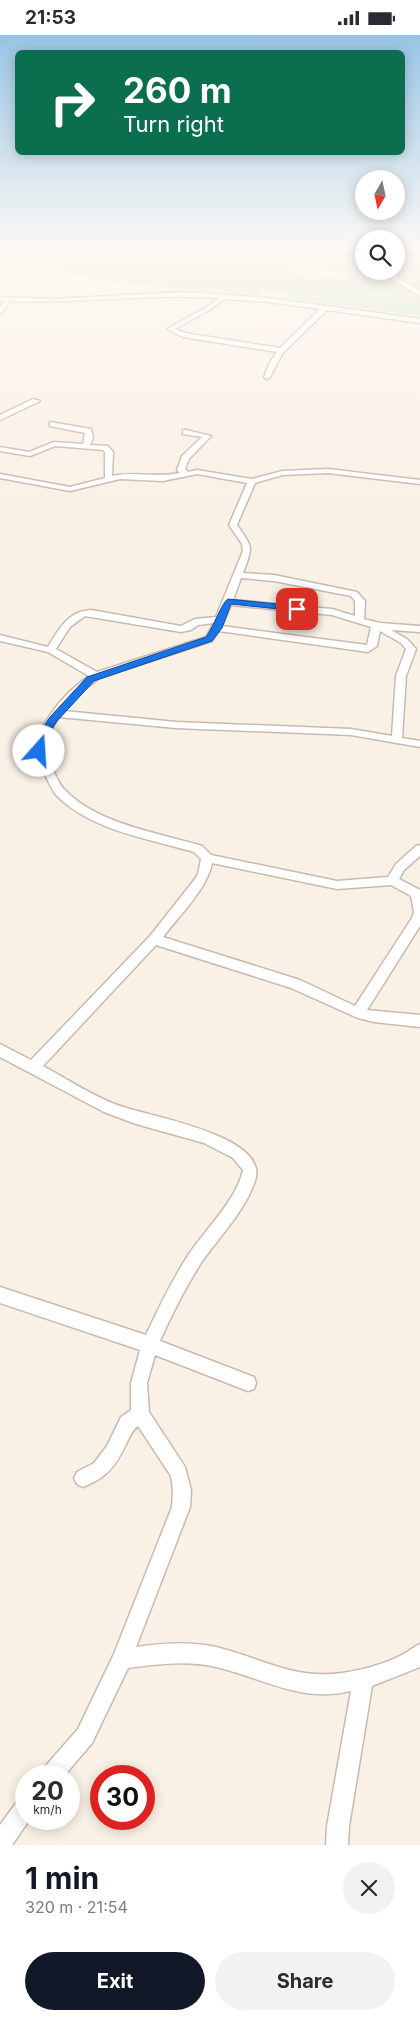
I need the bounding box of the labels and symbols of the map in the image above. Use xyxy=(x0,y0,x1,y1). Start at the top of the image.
north arrow xyxy=(355,170,405,220)
pin xyxy=(276,588,318,630)
position arrow xyxy=(12,724,64,776)
speed limit sign: 30 xyxy=(90,1765,155,1830)

